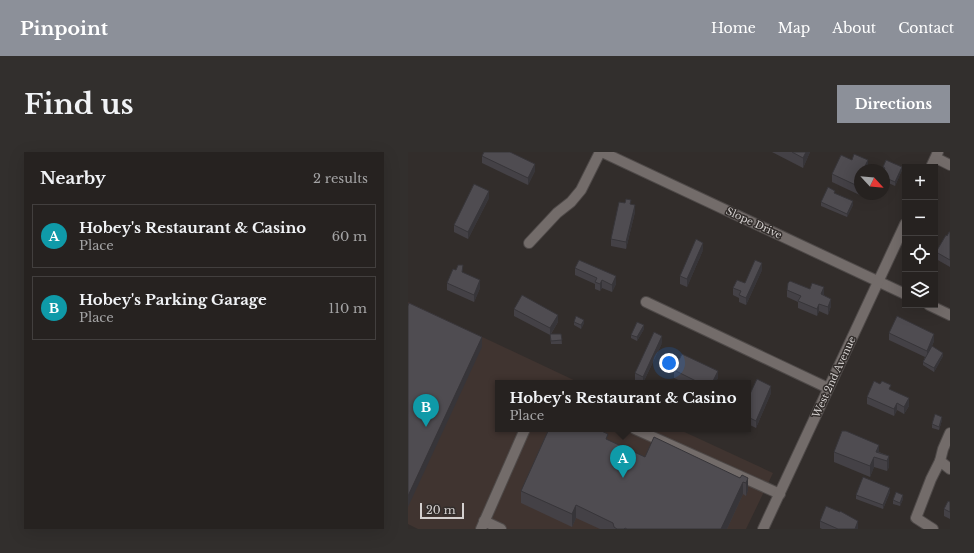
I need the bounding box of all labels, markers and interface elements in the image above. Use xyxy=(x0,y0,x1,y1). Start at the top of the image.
text: Pinpoint xyxy=(20,17,108,40)
text: Home xyxy=(711,19,756,37)
text: Map xyxy=(778,19,810,37)
text: About xyxy=(832,19,876,37)
text: Contact xyxy=(898,19,954,37)
button: Directions xyxy=(837,85,950,123)
text: Find us xyxy=(24,87,134,122)
north arrow xyxy=(854,164,890,200)
map controls xyxy=(902,164,938,308)
button: + xyxy=(902,164,938,200)
text: Nearby xyxy=(40,168,106,189)
text: 2 results xyxy=(313,170,368,187)
button: − xyxy=(902,200,938,236)
street label: Slope Drive xyxy=(724,204,784,242)
text: Hobey's Restaurant & Casino xyxy=(79,218,306,237)
text: A xyxy=(49,228,59,245)
text: 60 m xyxy=(332,228,367,245)
button: locate xyxy=(902,236,938,272)
text: Place xyxy=(79,237,114,254)
button: layers xyxy=(902,272,938,308)
text: Hobey's Parking Garage xyxy=(79,290,267,309)
text: B xyxy=(49,300,59,317)
text: 110 m xyxy=(328,300,367,317)
text: Place xyxy=(79,309,114,326)
street label: West 2nd Avenue xyxy=(809,334,859,421)
your location xyxy=(659,353,679,373)
popup xyxy=(495,380,751,432)
text: Hobey's Restaurant & Casino xyxy=(509,388,737,407)
pin: B xyxy=(413,394,439,427)
text: Place xyxy=(509,407,544,424)
pin: A xyxy=(610,445,636,478)
scale bar xyxy=(420,501,464,520)
text: 20 m xyxy=(426,503,456,517)

